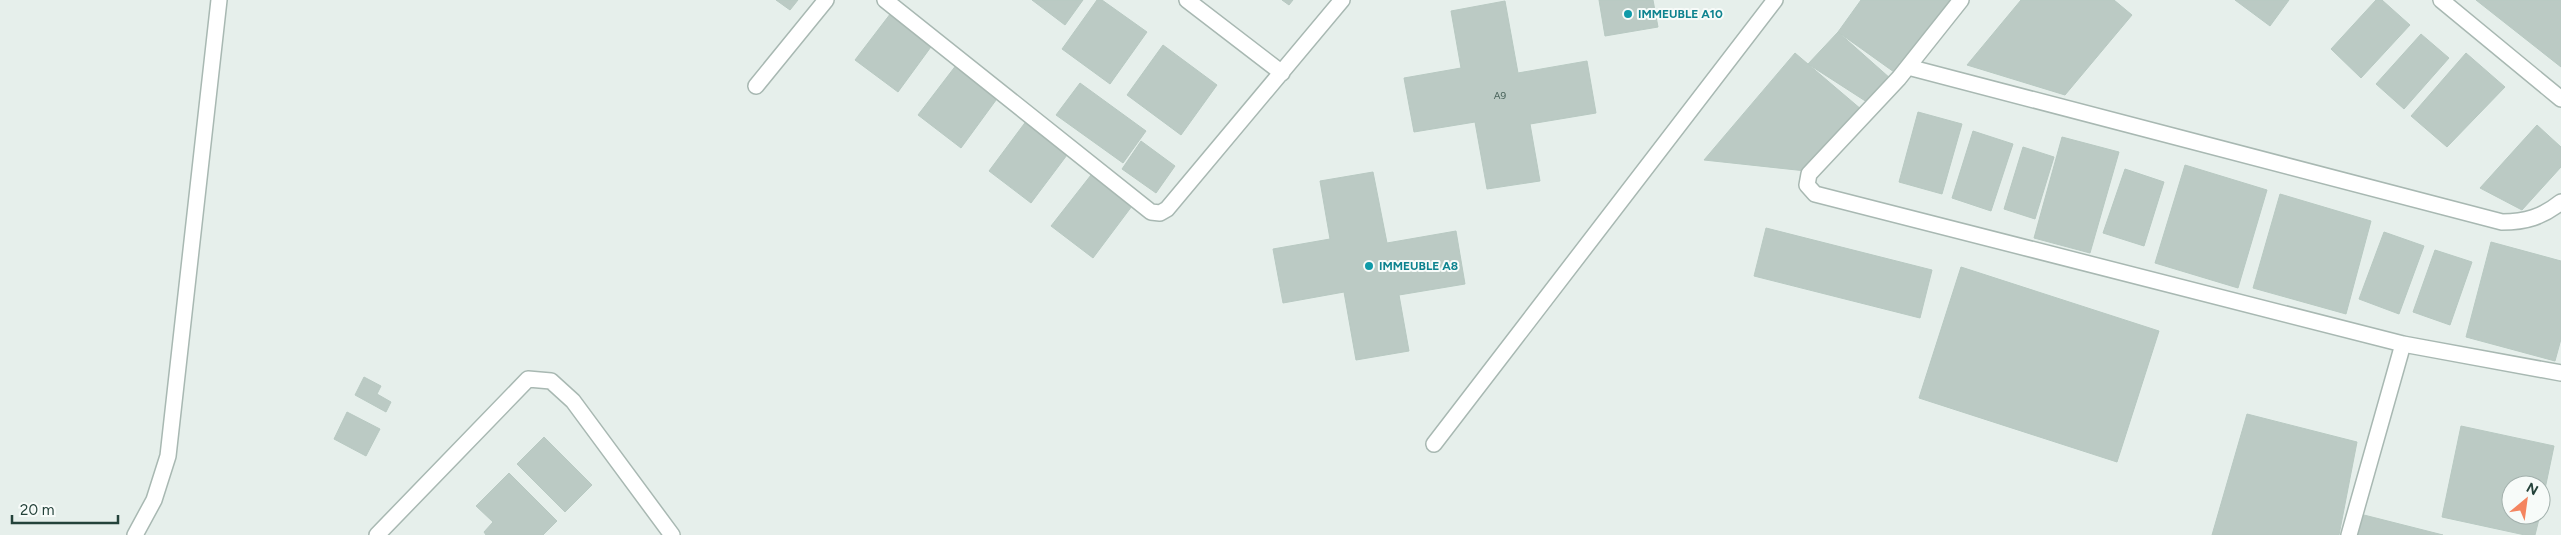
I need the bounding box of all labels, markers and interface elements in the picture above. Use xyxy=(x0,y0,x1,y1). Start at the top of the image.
place label: IMMEUBLE A10 xyxy=(1638,7,1723,21)
marker: IMMEUBLE A10 xyxy=(1622,8,1634,20)
house number: A9 xyxy=(1494,89,1507,102)
place label: IMMEUBLE A8 xyxy=(1379,259,1458,273)
marker: IMMEUBLE A8 xyxy=(1363,260,1375,272)
north arrow xyxy=(2501,475,2551,525)
text: N xyxy=(2523,479,2541,499)
scale bar xyxy=(12,492,119,524)
text: 20 m xyxy=(20,501,54,519)

